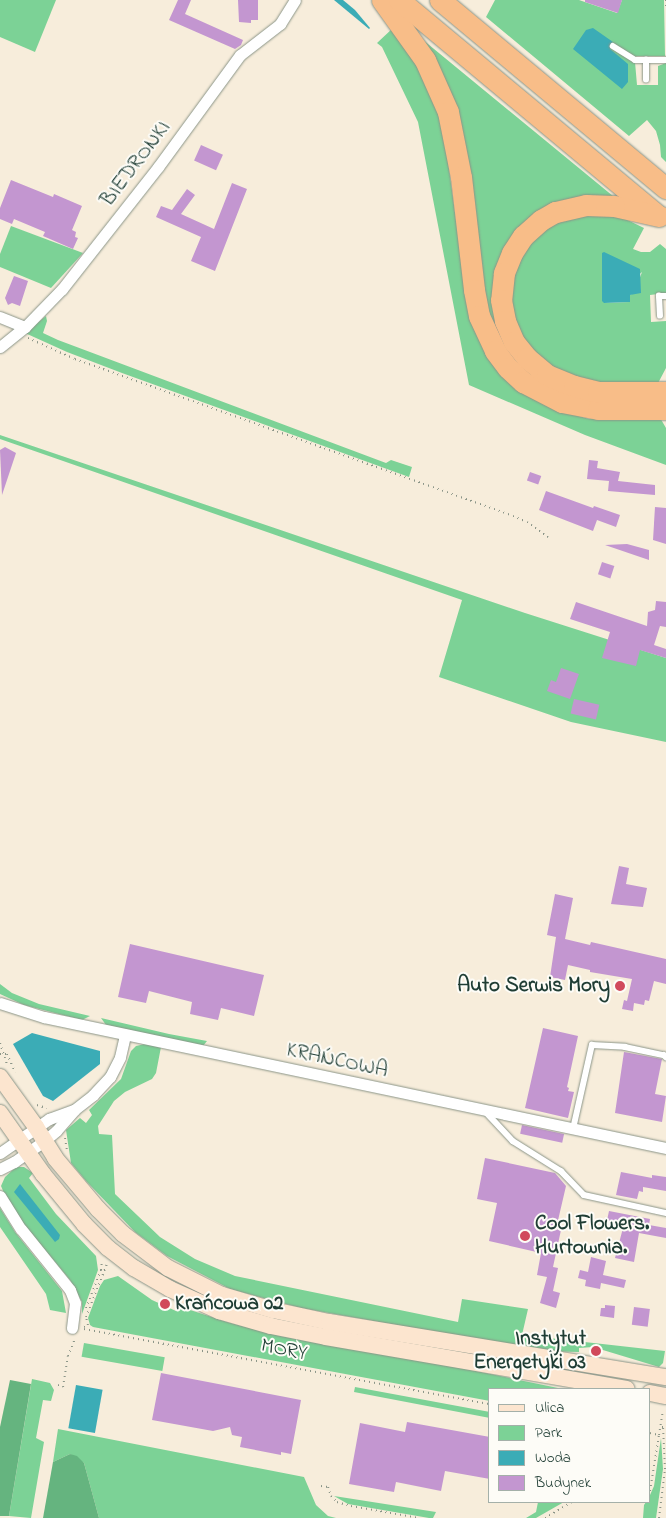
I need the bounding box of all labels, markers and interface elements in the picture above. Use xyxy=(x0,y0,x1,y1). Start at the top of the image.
street label: BIEDRONKI xyxy=(96,116,176,212)
place label: Auto Serwis Mory xyxy=(457,973,610,999)
marker: Auto Serwis Mory xyxy=(614,980,626,992)
street label: KRAŃCOWA xyxy=(284,1038,390,1084)
place label: Cool Flowers. Hurtownia. xyxy=(535,1211,649,1261)
marker: Cool Flowers. Hurtownia. xyxy=(519,1230,531,1242)
place label: Krańcowa 02 xyxy=(175,1291,284,1317)
marker: Krańcowa 02 xyxy=(159,1298,171,1310)
place label: Instytut Energetyki 03 xyxy=(473,1326,586,1376)
street label: MORY xyxy=(259,1334,309,1366)
marker: Instytut Energetyki 03 xyxy=(590,1345,602,1357)
legend xyxy=(488,1388,651,1503)
text: Ulica xyxy=(535,1397,564,1419)
text: Park xyxy=(535,1422,562,1444)
text: Woda xyxy=(535,1447,571,1469)
text: Budynek xyxy=(535,1472,591,1494)

